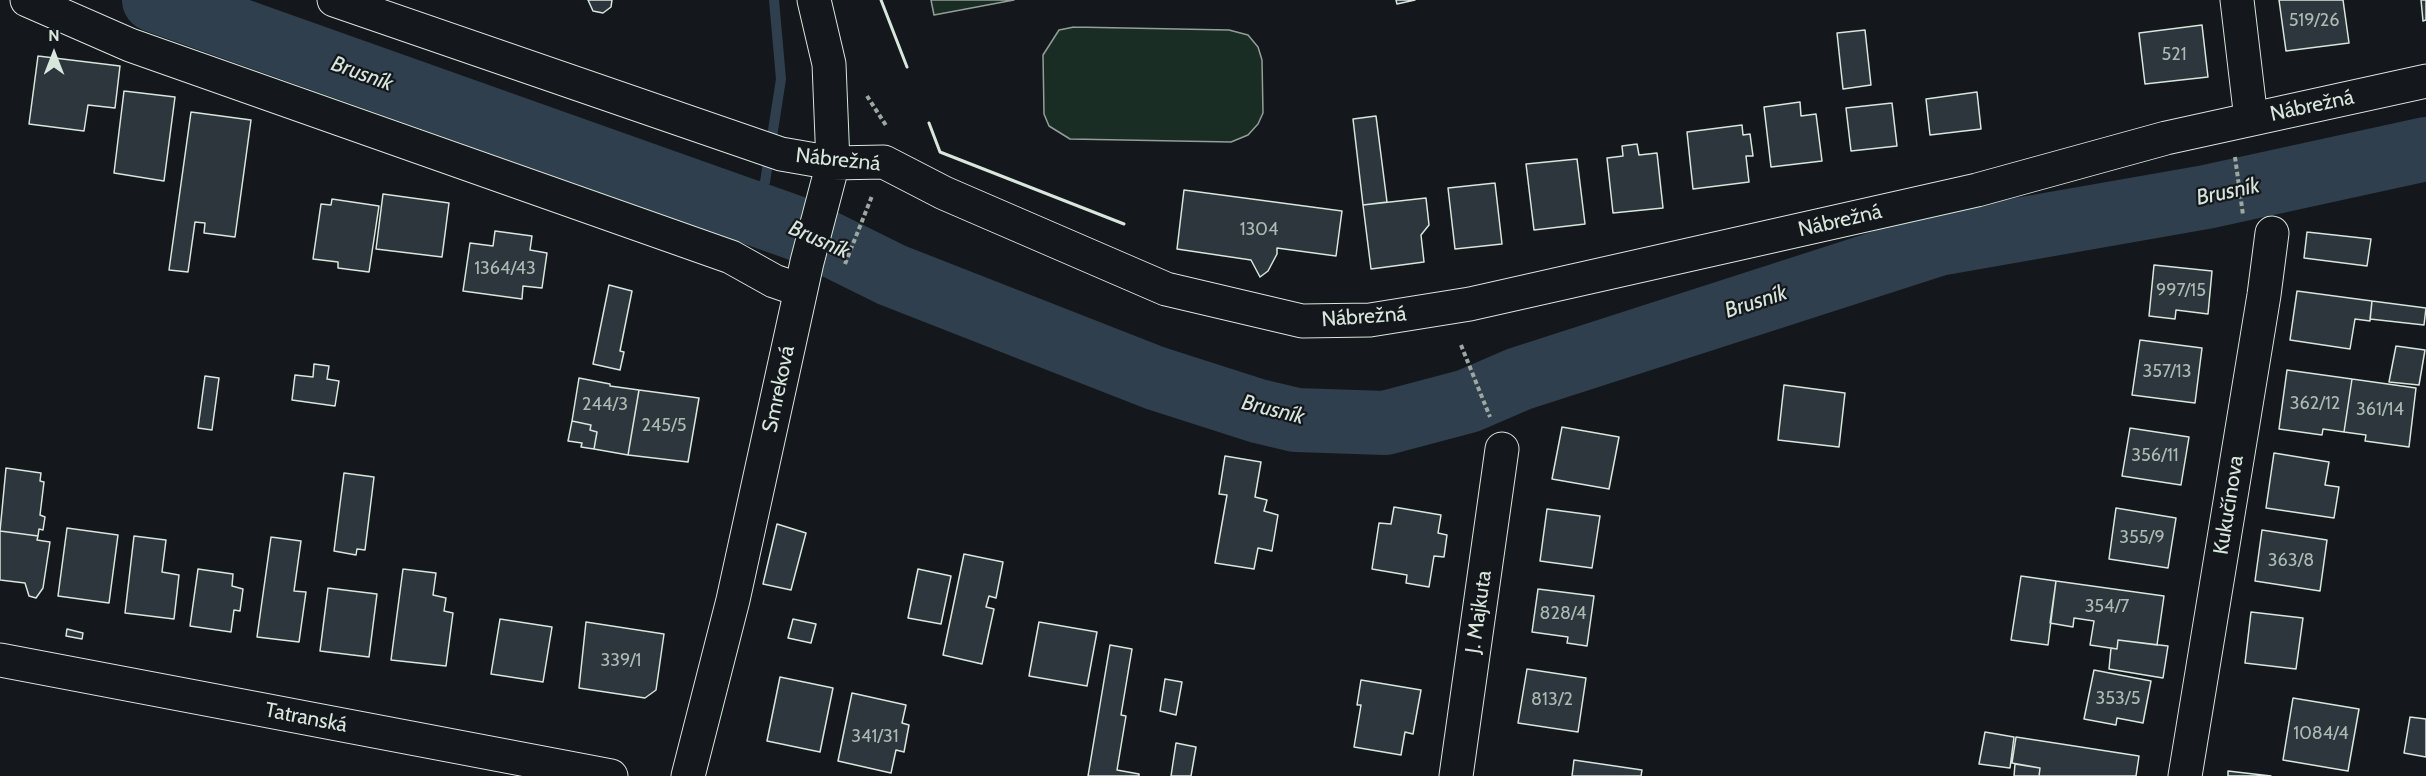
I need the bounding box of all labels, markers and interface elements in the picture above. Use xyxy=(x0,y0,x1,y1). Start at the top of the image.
house number: 519/26 xyxy=(2289,10,2339,32)
north arrow xyxy=(24,24,84,84)
text: N xyxy=(48,26,60,45)
house number: 521 xyxy=(2161,44,2187,66)
water label: Brusník xyxy=(327,51,397,97)
street label: Nábrežná xyxy=(2268,85,2356,127)
street label: Nábrežná xyxy=(794,143,882,177)
water label: Brusník xyxy=(2194,172,2262,212)
street label: Nábrežná xyxy=(1796,199,1884,243)
water label: Brusník xyxy=(784,215,854,265)
house number: 1304 xyxy=(1240,219,1278,241)
house number: 1364/43 xyxy=(474,258,536,280)
water label: Brusník xyxy=(1722,280,1790,324)
house number: 997/15 xyxy=(2156,280,2206,302)
street label: Nábrežná xyxy=(1321,301,1407,333)
street label: Smreková xyxy=(757,343,801,435)
house number: 357/13 xyxy=(2143,361,2191,383)
water label: Brusník xyxy=(1239,389,1307,431)
house number: 362/12 xyxy=(2290,393,2340,415)
house number: 244/3 xyxy=(582,394,628,416)
house number: 361/14 xyxy=(2356,399,2404,421)
house number: 245/5 xyxy=(641,415,687,437)
house number: 356/11 xyxy=(2131,445,2179,467)
street label: Kukučínova xyxy=(2209,454,2249,556)
house number: 355/9 xyxy=(2119,527,2165,549)
house number: 363/8 xyxy=(2268,550,2314,572)
street label: J. Majkuta xyxy=(1461,569,1497,655)
house number: 354/7 xyxy=(2085,596,2129,618)
house number: 828/4 xyxy=(1540,603,1586,625)
house number: 339/1 xyxy=(601,650,641,672)
house number: 353/5 xyxy=(2096,688,2140,710)
house number: 813/2 xyxy=(1531,689,1573,711)
street label: Tatranská xyxy=(263,698,349,738)
house number: 1084/4 xyxy=(2293,723,2349,745)
house number: 341/31 xyxy=(851,726,899,748)

